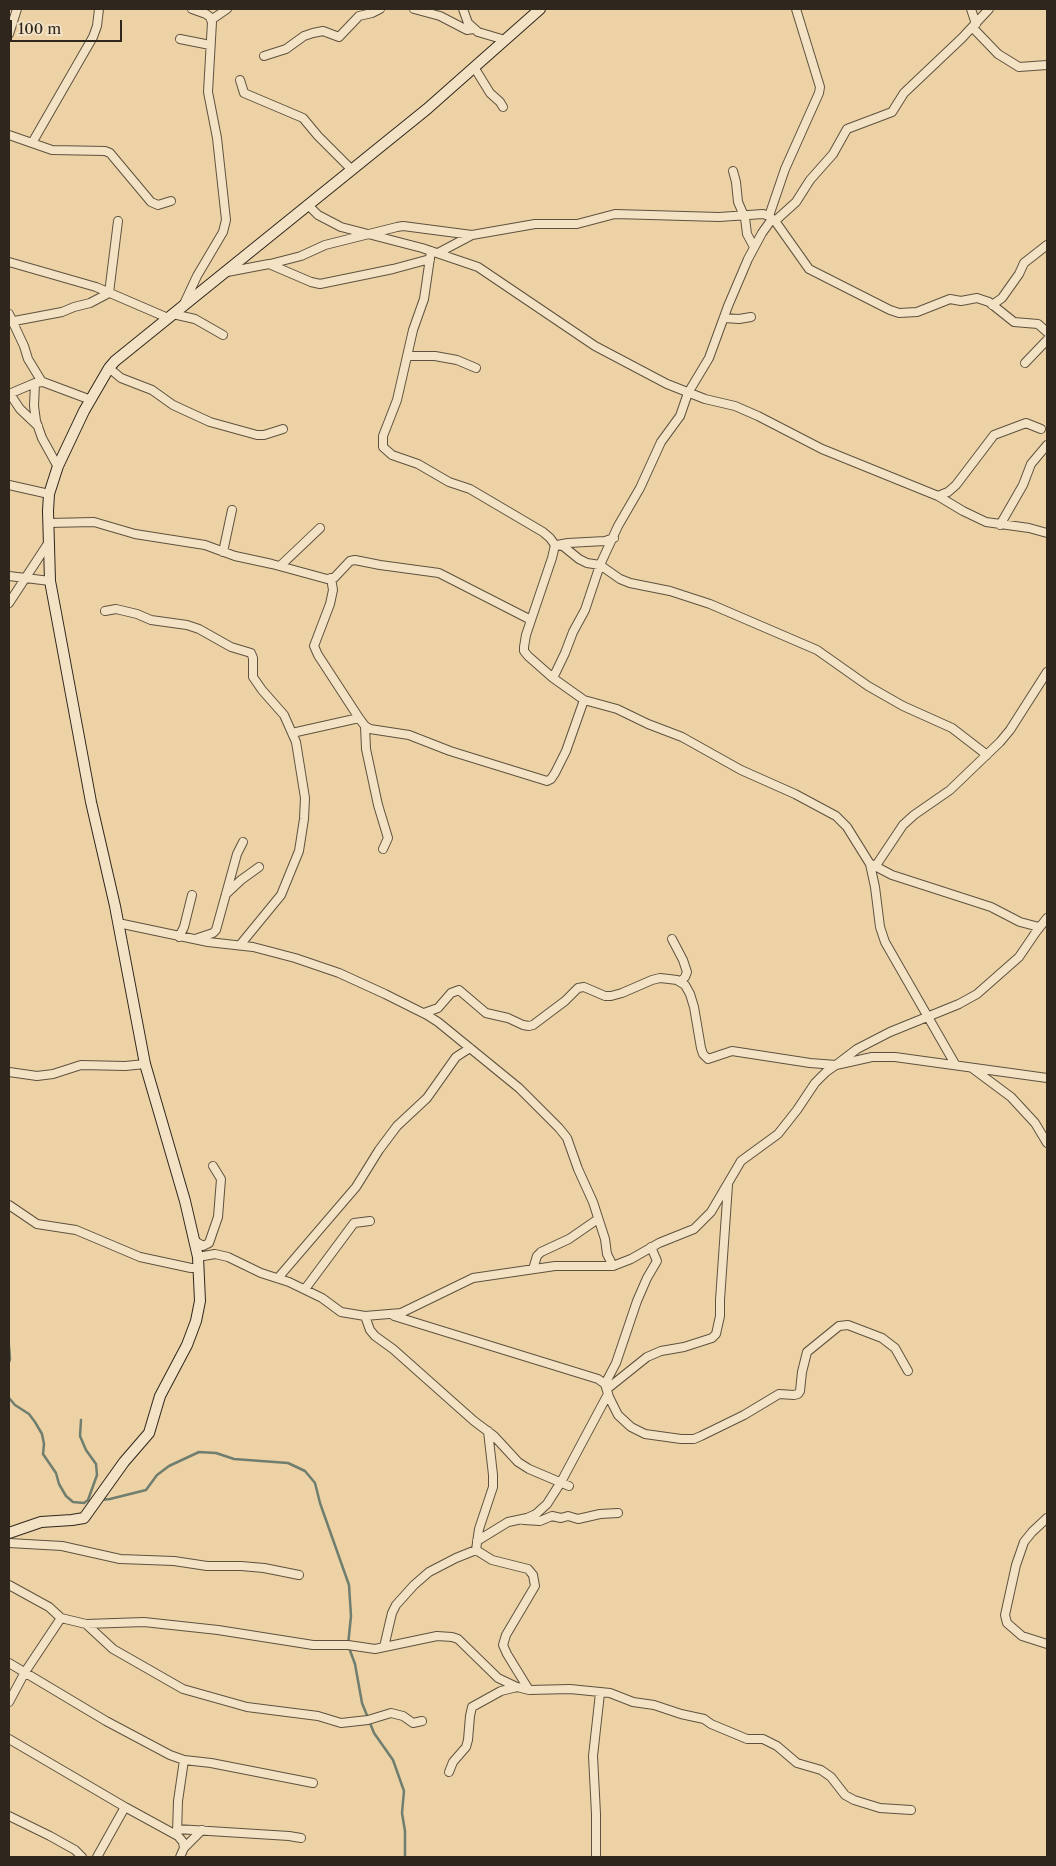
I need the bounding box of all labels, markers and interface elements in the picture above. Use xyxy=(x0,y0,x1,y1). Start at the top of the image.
scale bar xyxy=(12,10,125,42)
text: 100 m xyxy=(18,19,61,38)

